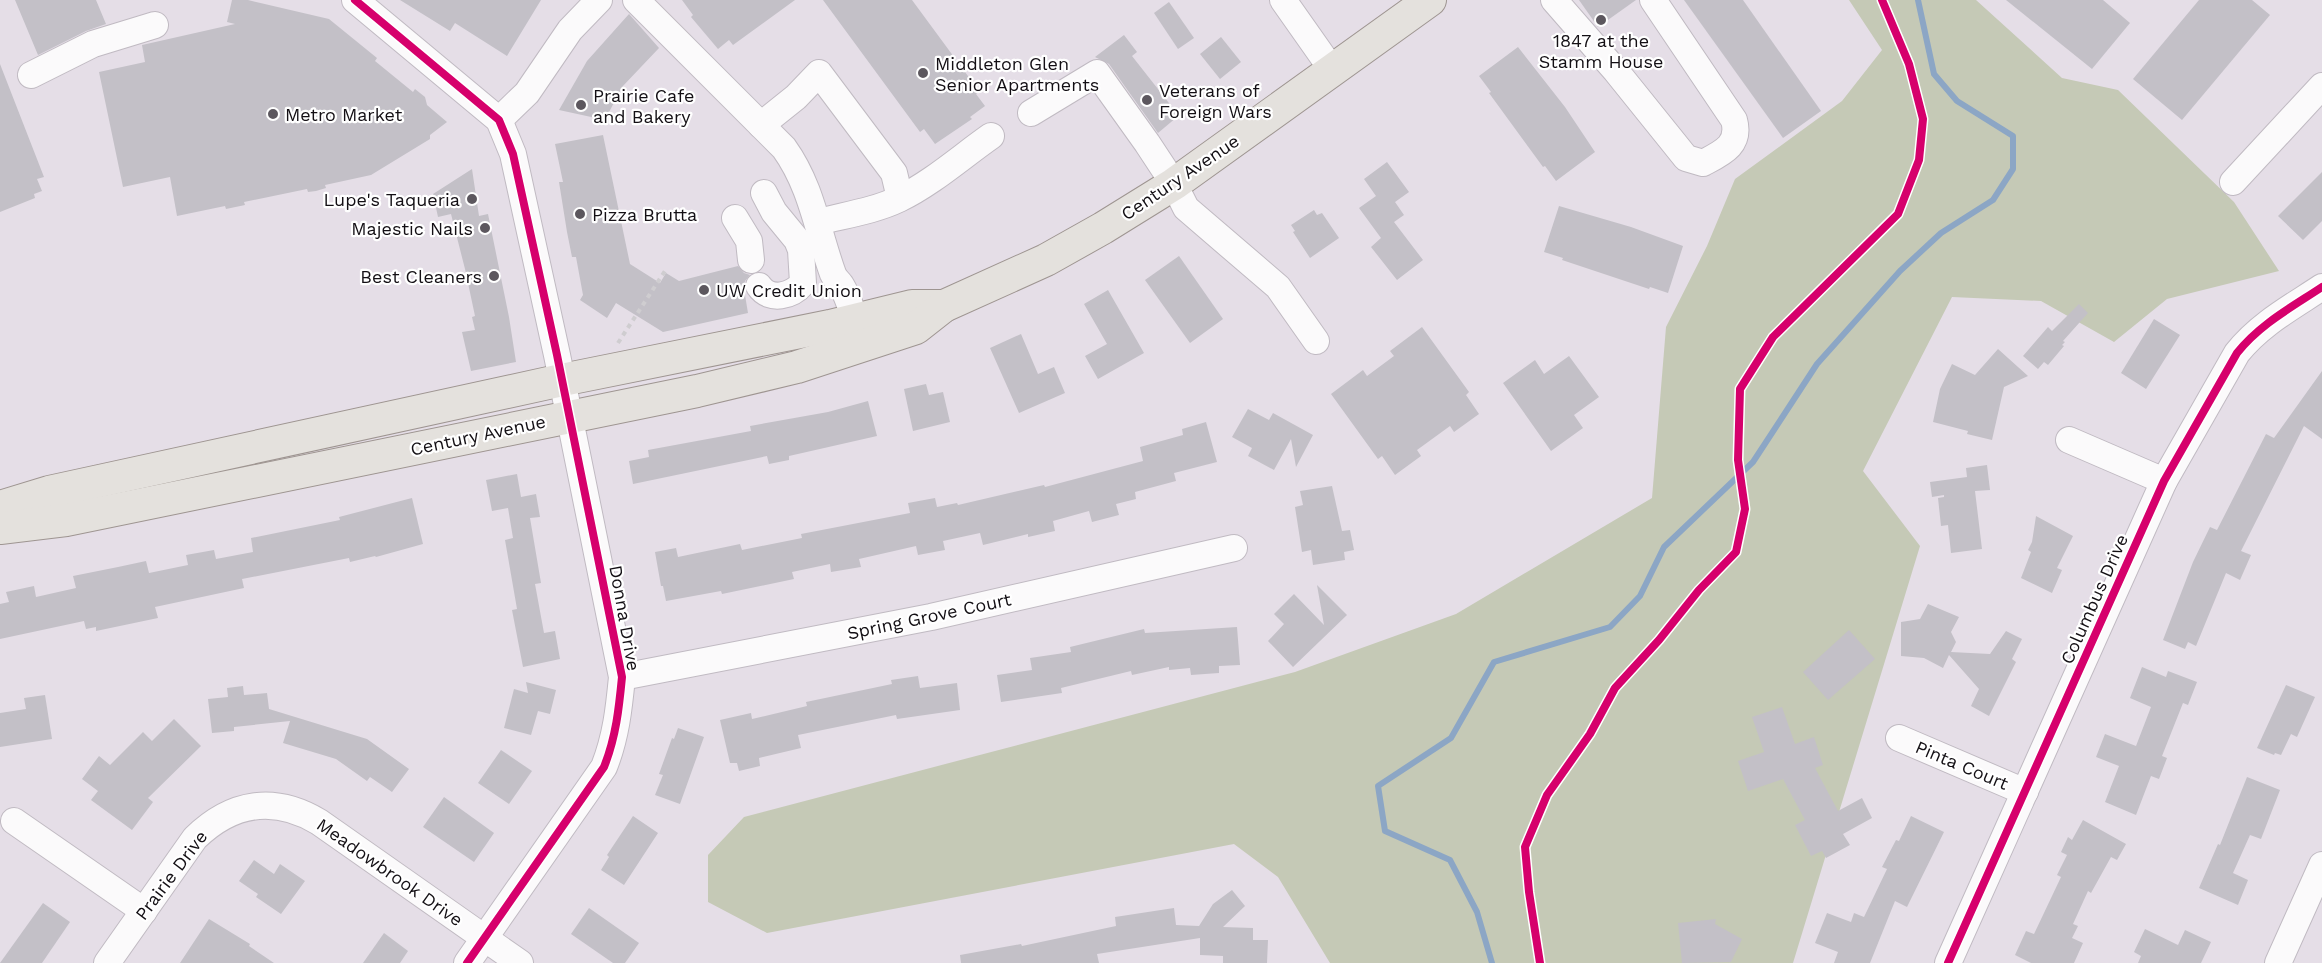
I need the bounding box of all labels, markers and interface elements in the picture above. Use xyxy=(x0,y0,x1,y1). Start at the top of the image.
marker: 1847 at the Stamm House xyxy=(1594,13,1608,27)
place label: 1847 at the Stamm House xyxy=(1539,30,1663,72)
place label: Middleton Glen Senior Apartments xyxy=(935,53,1099,95)
marker: Middleton Glen Senior Apartments xyxy=(916,66,930,80)
place label: Veterans of Foreign Wars xyxy=(1159,80,1272,122)
place label: Prairie Cafe and Bakery xyxy=(593,85,694,127)
marker: Veterans of Foreign Wars xyxy=(1140,93,1154,107)
marker: Prairie Cafe and Bakery xyxy=(574,98,588,112)
place label: Metro Market xyxy=(285,104,403,125)
marker: Metro Market xyxy=(266,107,280,121)
street label: Century Avenue xyxy=(1117,130,1243,224)
place label: Lupe's Taqueria xyxy=(323,189,460,210)
marker: Lupe's Taqueria xyxy=(465,192,479,206)
place label: Pizza Brutta xyxy=(592,204,697,225)
marker: Pizza Brutta xyxy=(573,207,587,221)
place label: Majestic Nails xyxy=(351,218,473,239)
marker: Majestic Nails xyxy=(478,221,492,235)
place label: Best Cleaners xyxy=(360,266,482,287)
marker: Best Cleaners xyxy=(487,269,501,283)
place label: UW Credit Union xyxy=(716,280,862,301)
marker: UW Credit Union xyxy=(697,283,711,297)
street label: Century Avenue xyxy=(408,410,548,460)
street label: Columbus Drive xyxy=(2056,531,2132,667)
street label: Donna Drive xyxy=(605,564,645,672)
street label: Spring Grove Court xyxy=(845,588,1013,644)
street label: Pinta Court xyxy=(1912,736,2012,794)
street label: Meadowbrook Drive xyxy=(313,814,467,930)
street label: Prairie Drive xyxy=(131,826,211,924)

